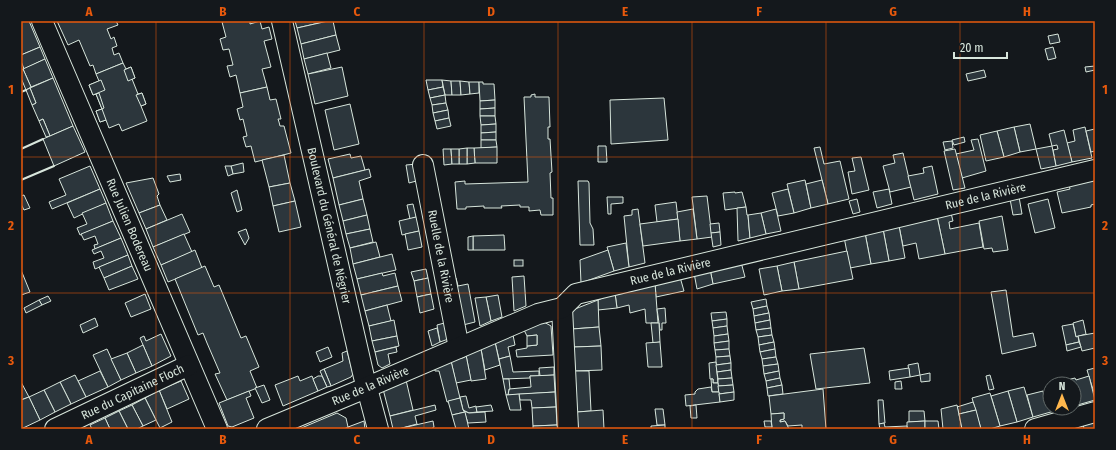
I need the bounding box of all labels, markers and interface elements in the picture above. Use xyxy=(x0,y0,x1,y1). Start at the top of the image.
text: A xyxy=(84,4,93,19)
text: B xyxy=(219,4,227,19)
text: C xyxy=(354,4,361,19)
text: D xyxy=(487,4,495,19)
text: E xyxy=(622,4,628,19)
text: F xyxy=(756,4,762,19)
text: G xyxy=(889,4,897,19)
text: H xyxy=(1023,4,1031,19)
scale bar xyxy=(954,34,1007,60)
text: 20 m xyxy=(960,41,984,55)
text: 1 xyxy=(8,82,14,97)
text: 1 xyxy=(1102,82,1108,97)
street label: Boulevard du Général de Négrier xyxy=(304,146,354,306)
street label: Rue Julien Bodereau xyxy=(103,177,156,274)
street label: Rue de la Rivière xyxy=(944,180,1027,213)
street label: Ruelle de la Rivière xyxy=(425,209,457,304)
text: 2 xyxy=(7,218,14,233)
text: 2 xyxy=(1101,218,1108,233)
street label: Rue de la Rivière xyxy=(629,255,712,288)
text: 3 xyxy=(7,353,14,368)
text: 3 xyxy=(1101,353,1108,368)
street label: Rue du Capitaine Floch xyxy=(79,361,186,422)
street label: Rue de la Rivière xyxy=(330,363,411,408)
north arrow xyxy=(1042,376,1082,416)
text: N xyxy=(1059,380,1065,393)
text: A xyxy=(84,432,93,447)
text: B xyxy=(219,432,227,447)
text: C xyxy=(354,432,361,447)
text: D xyxy=(487,432,495,447)
text: E xyxy=(622,432,628,447)
text: F xyxy=(756,432,762,447)
text: G xyxy=(889,432,897,447)
text: H xyxy=(1023,432,1031,447)

